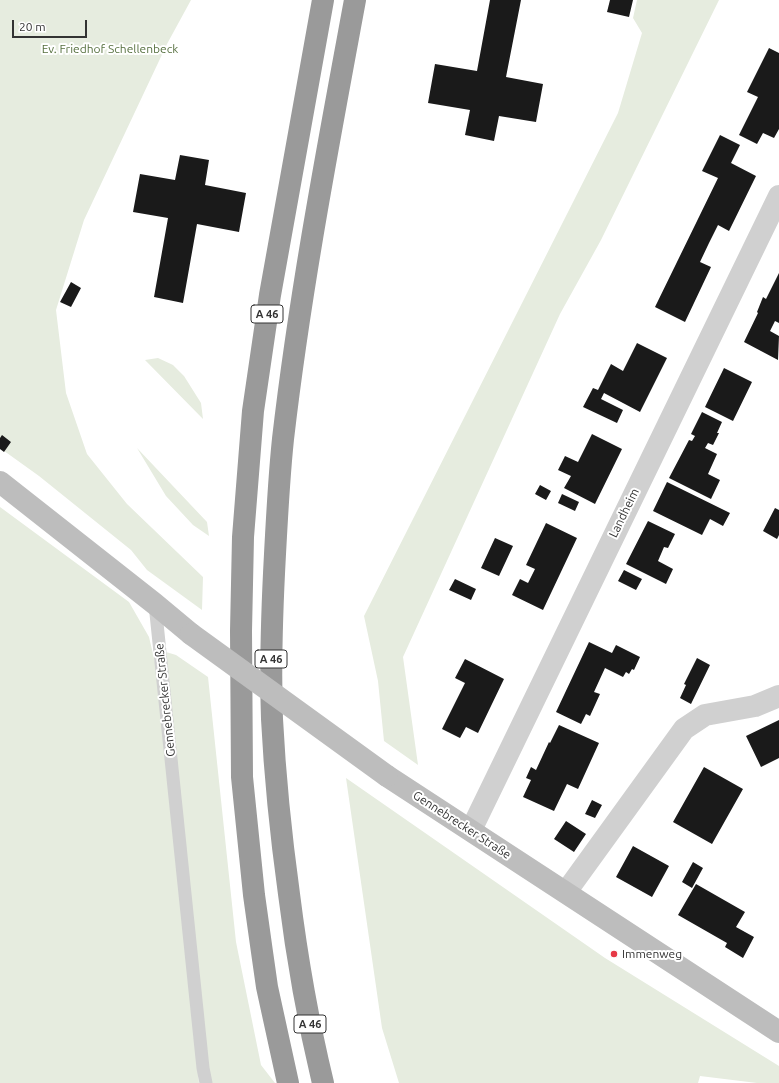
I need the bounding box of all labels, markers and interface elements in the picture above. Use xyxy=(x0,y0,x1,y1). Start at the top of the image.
scale bar xyxy=(14,12,89,38)
text: 20 m xyxy=(19,20,46,33)
park label: Ev. Friedhof Schellenbeck xyxy=(42,42,178,56)
road number: A 46 xyxy=(251,305,283,323)
street label: Landheim xyxy=(606,486,642,540)
street label: Gennebrecker Straße xyxy=(152,643,178,757)
road number: A 46 xyxy=(255,650,287,668)
street label: Gennebrecker Straße xyxy=(410,788,514,862)
place label: Immenweg xyxy=(622,947,682,961)
marker: Immenweg xyxy=(609,949,619,959)
road number: A 46 xyxy=(294,1015,326,1033)

